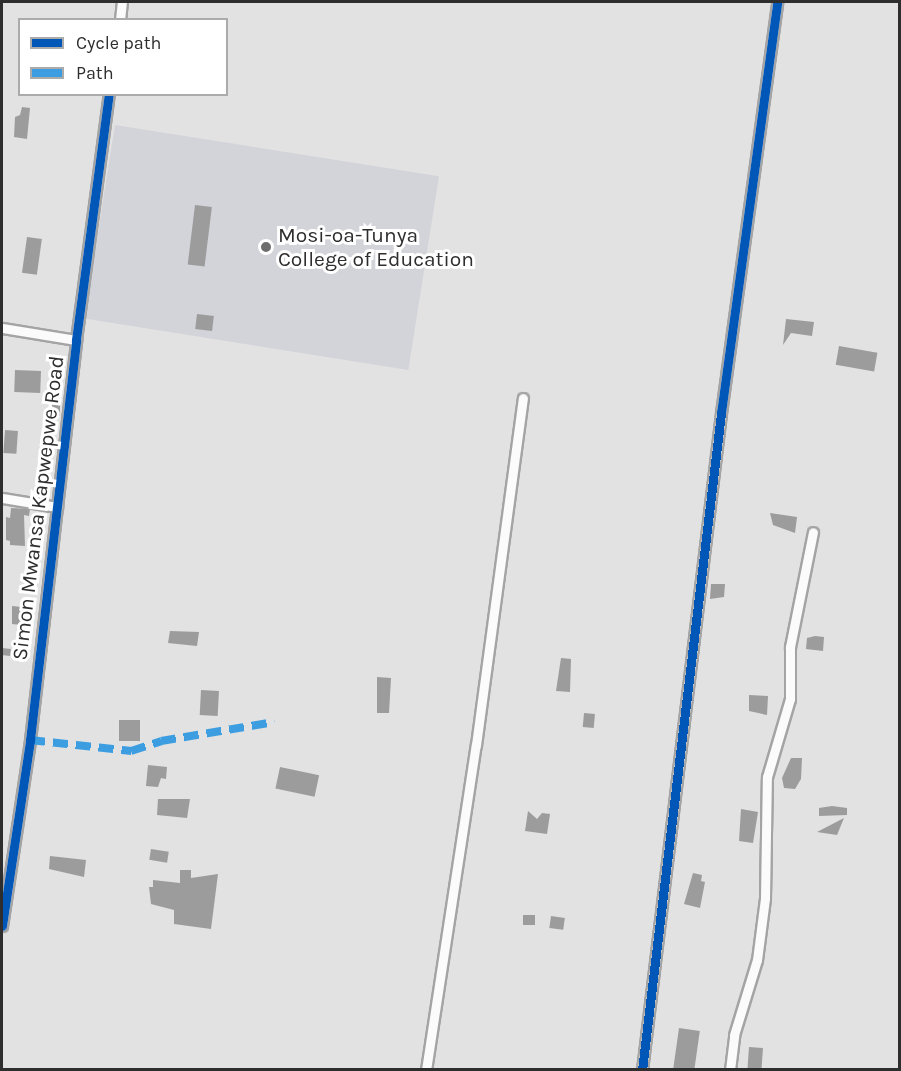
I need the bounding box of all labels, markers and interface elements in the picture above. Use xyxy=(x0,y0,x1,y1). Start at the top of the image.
legend xyxy=(18,18,228,96)
text: Cycle path xyxy=(76,32,161,54)
text: Path xyxy=(76,62,114,84)
place label: Mosi-oa-Tunya College of Education xyxy=(278,222,474,272)
marker: Mosi-oa-Tunya College of Education xyxy=(259,240,273,254)
street label: Simon Mwansa Kapwepwe Road xyxy=(7,354,69,662)

